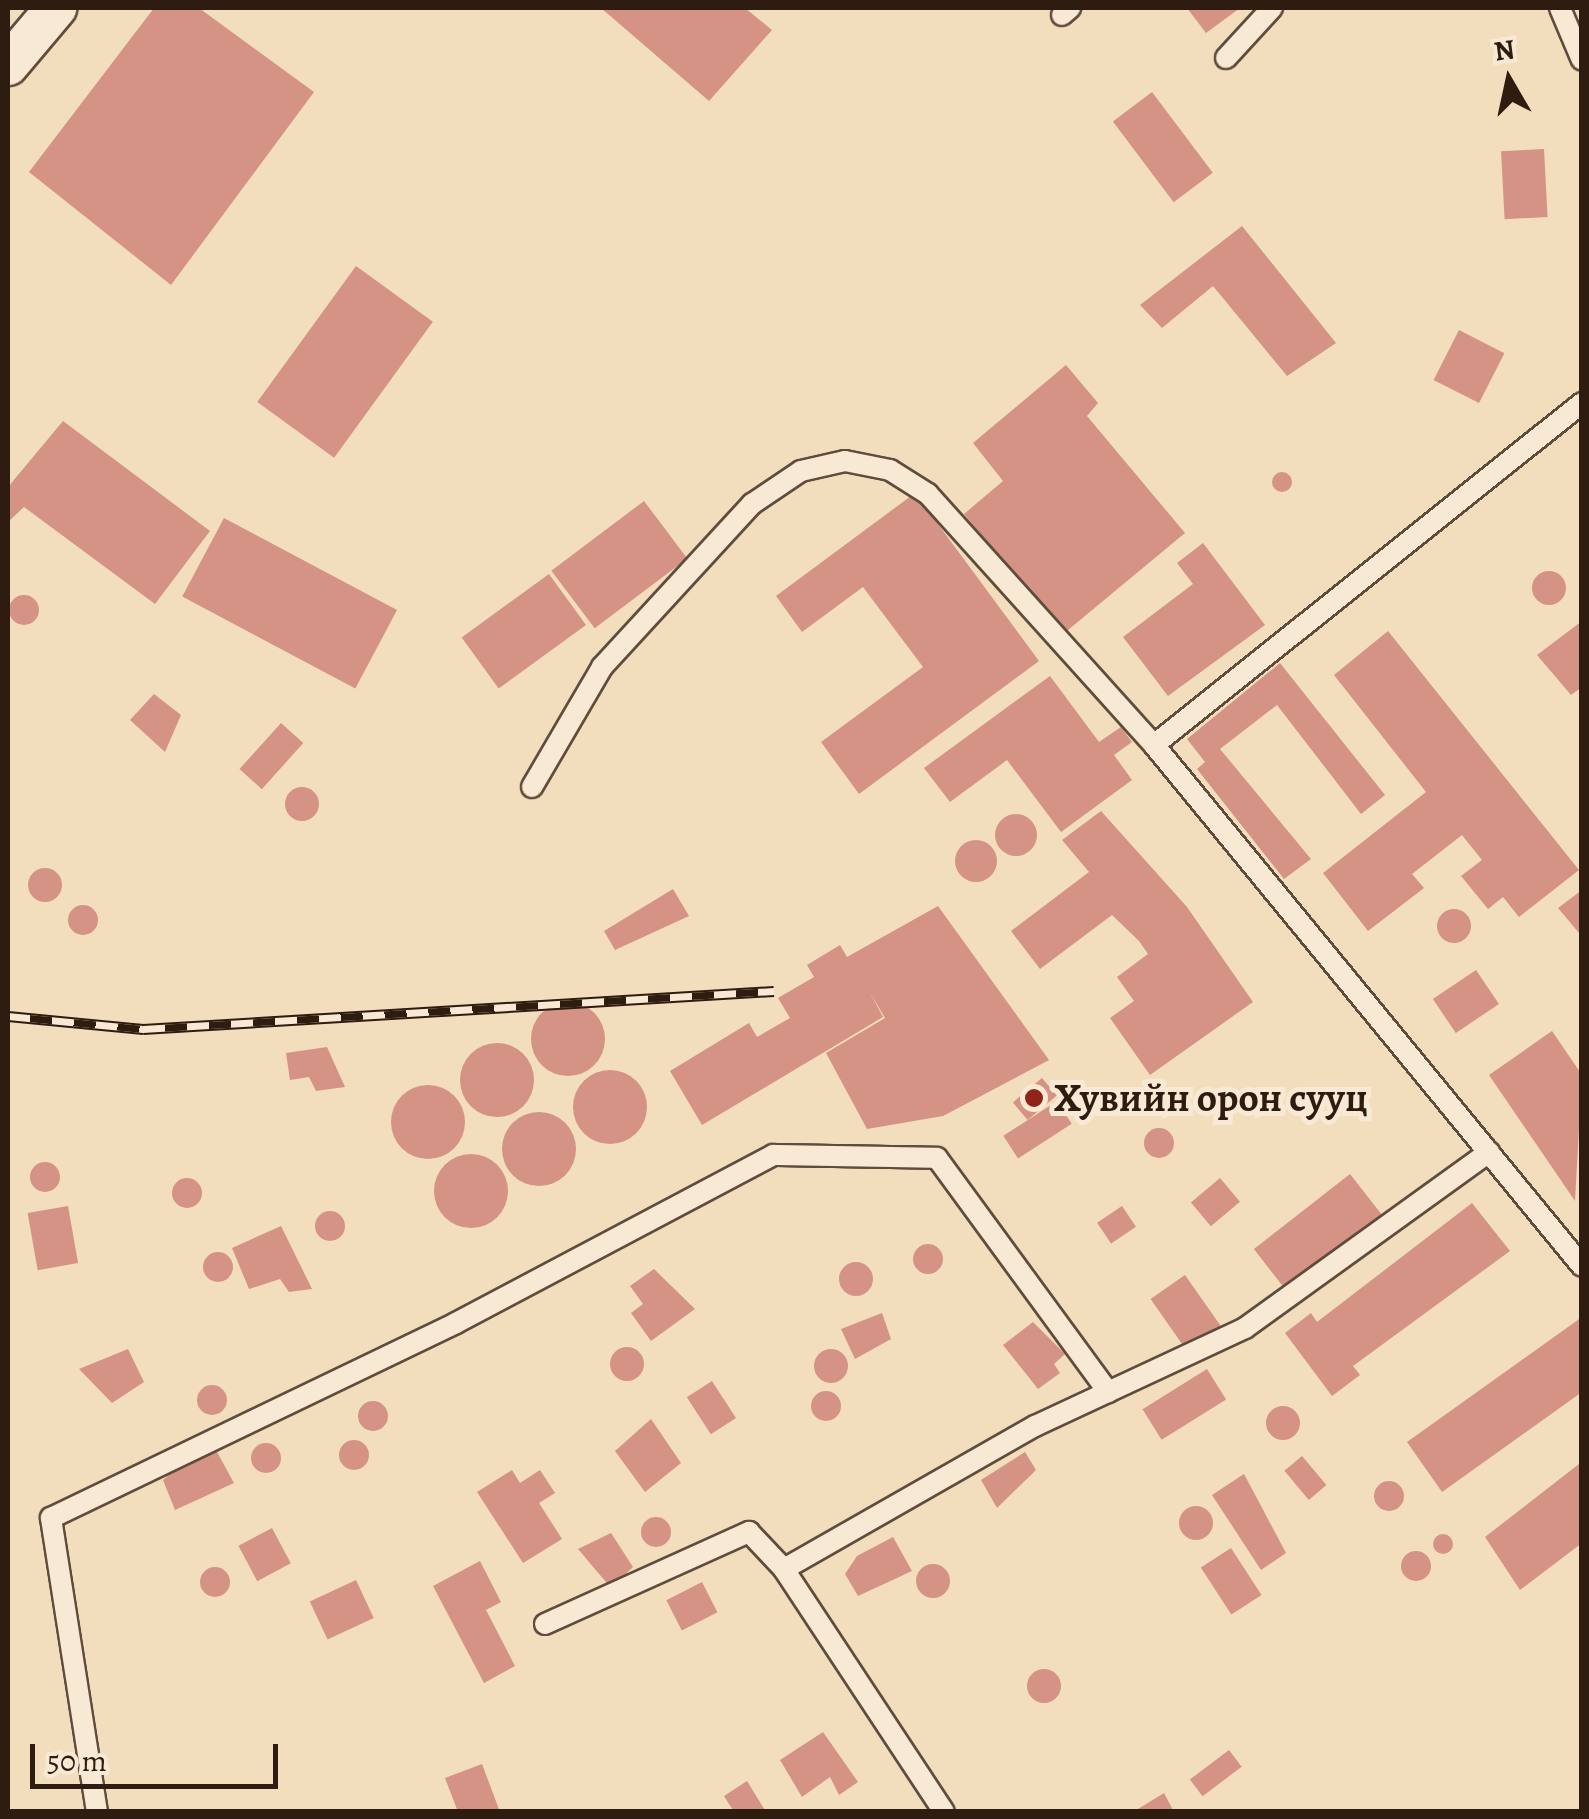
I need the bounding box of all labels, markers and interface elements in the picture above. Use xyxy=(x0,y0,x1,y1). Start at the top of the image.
north arrow xyxy=(1459,30,1559,130)
text: N xyxy=(1491,30,1517,71)
place label: Хувийн орон сууц xyxy=(1054,1074,1368,1122)
marker: Хувийн орон сууц xyxy=(1023,1087,1045,1109)
scale bar xyxy=(35,1724,282,1786)
text: 50 m xyxy=(47,1741,107,1781)

